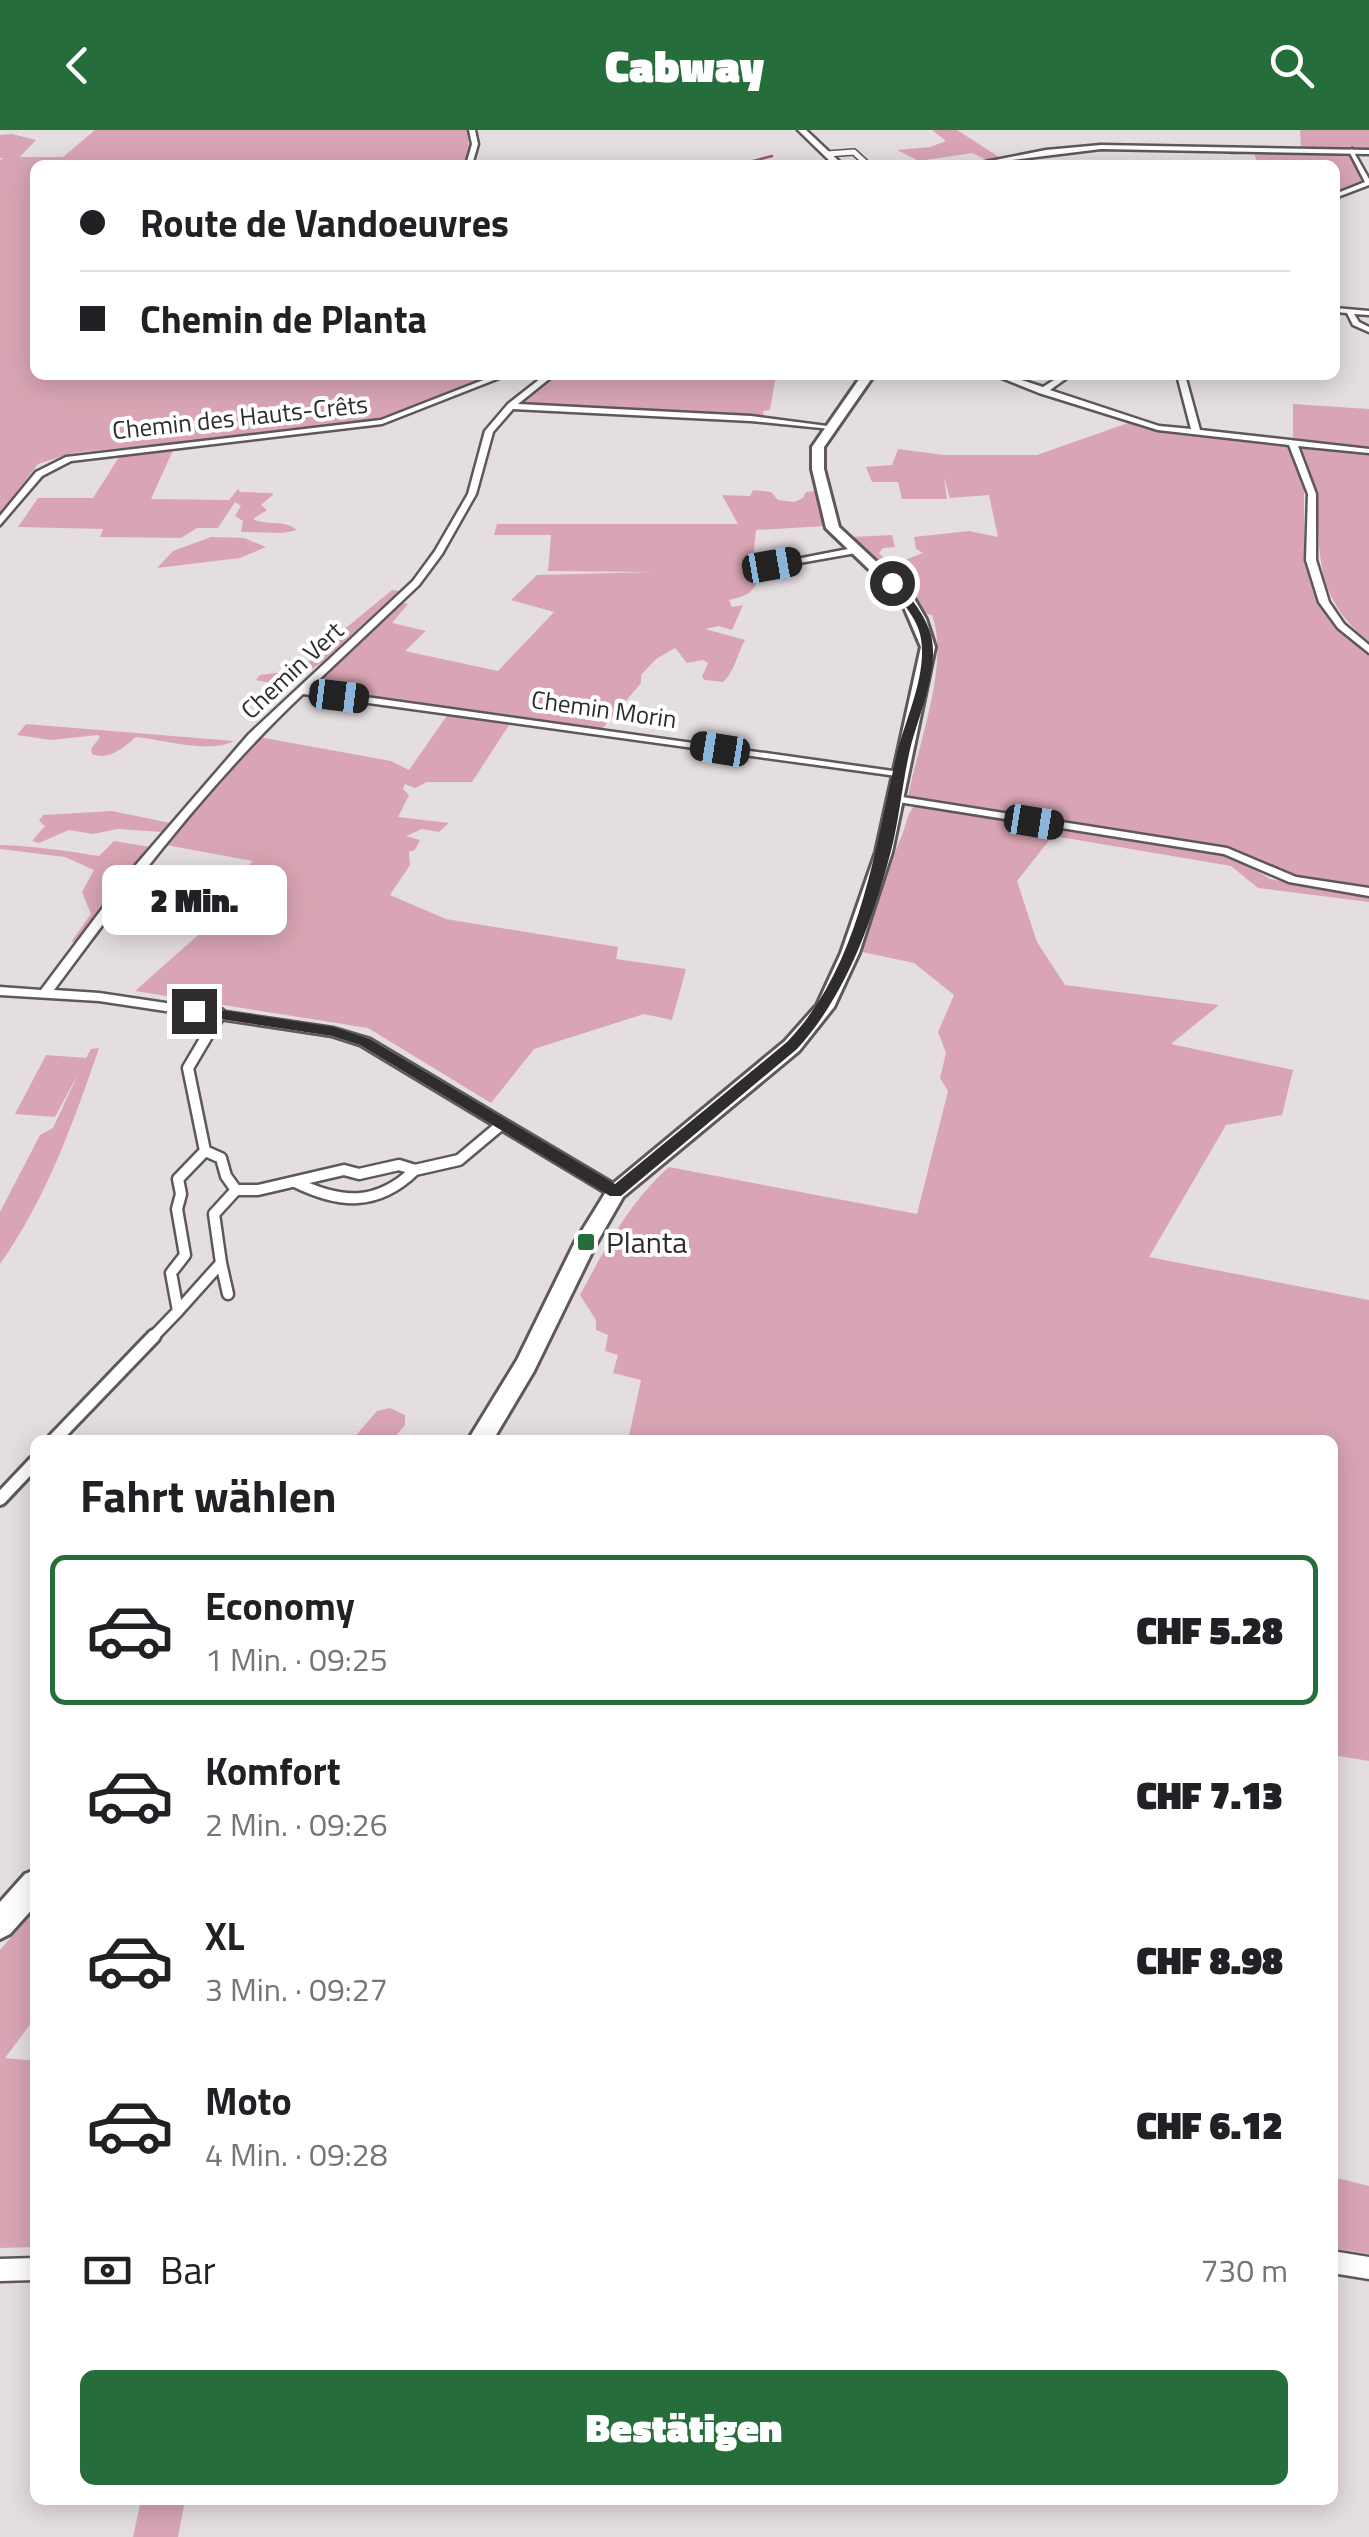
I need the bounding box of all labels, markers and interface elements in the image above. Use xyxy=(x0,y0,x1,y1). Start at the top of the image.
text: Cabway xyxy=(605,31,764,99)
icon: back xyxy=(50,38,105,93)
icon: search xyxy=(1264,38,1319,93)
text: Route de Vandoeuvres xyxy=(140,194,509,252)
text: Chemin de Planta xyxy=(140,290,427,348)
street label: Chemin des Hauts-Crêts xyxy=(110,385,370,449)
car xyxy=(740,545,804,585)
route start xyxy=(870,561,915,606)
street label: Chemin Vert xyxy=(232,612,352,728)
car xyxy=(307,677,371,715)
street label: Chemin Morin xyxy=(529,680,679,738)
car xyxy=(688,729,752,769)
car xyxy=(1002,802,1066,842)
callout: 2 Min. xyxy=(101,866,286,936)
text: 2 Min. xyxy=(150,876,239,924)
route end xyxy=(172,989,217,1034)
place label: Planta xyxy=(606,1219,687,1265)
marker: Planta xyxy=(575,1231,597,1253)
text: Fahrt wählen xyxy=(80,1461,337,1529)
text: Economy xyxy=(205,1577,355,1635)
icon: car xyxy=(85,1585,175,1675)
text: CHF 5.28 xyxy=(1136,1601,1283,1659)
text: 1 Min. · 09:25 xyxy=(205,1635,388,1683)
text: Komfort xyxy=(205,1742,341,1800)
icon: car xyxy=(85,1750,175,1840)
text: CHF 7.13 xyxy=(1136,1766,1283,1824)
text: 2 Min. · 09:26 xyxy=(205,1800,388,1848)
text: XL xyxy=(205,1907,245,1965)
icon: car xyxy=(85,1915,175,2005)
text: CHF 8.98 xyxy=(1136,1931,1283,1989)
text: 3 Min. · 09:27 xyxy=(205,1965,388,2013)
text: Moto xyxy=(205,2072,292,2130)
icon: car xyxy=(85,2080,175,2170)
text: CHF 6.12 xyxy=(1136,2096,1283,2154)
text: 4 Min. · 09:28 xyxy=(205,2130,388,2178)
text: Bar xyxy=(160,2241,216,2299)
icon: cash xyxy=(80,2243,135,2298)
text: 730 m xyxy=(1200,2246,1288,2294)
button: Bestätigen xyxy=(80,2370,1288,2485)

